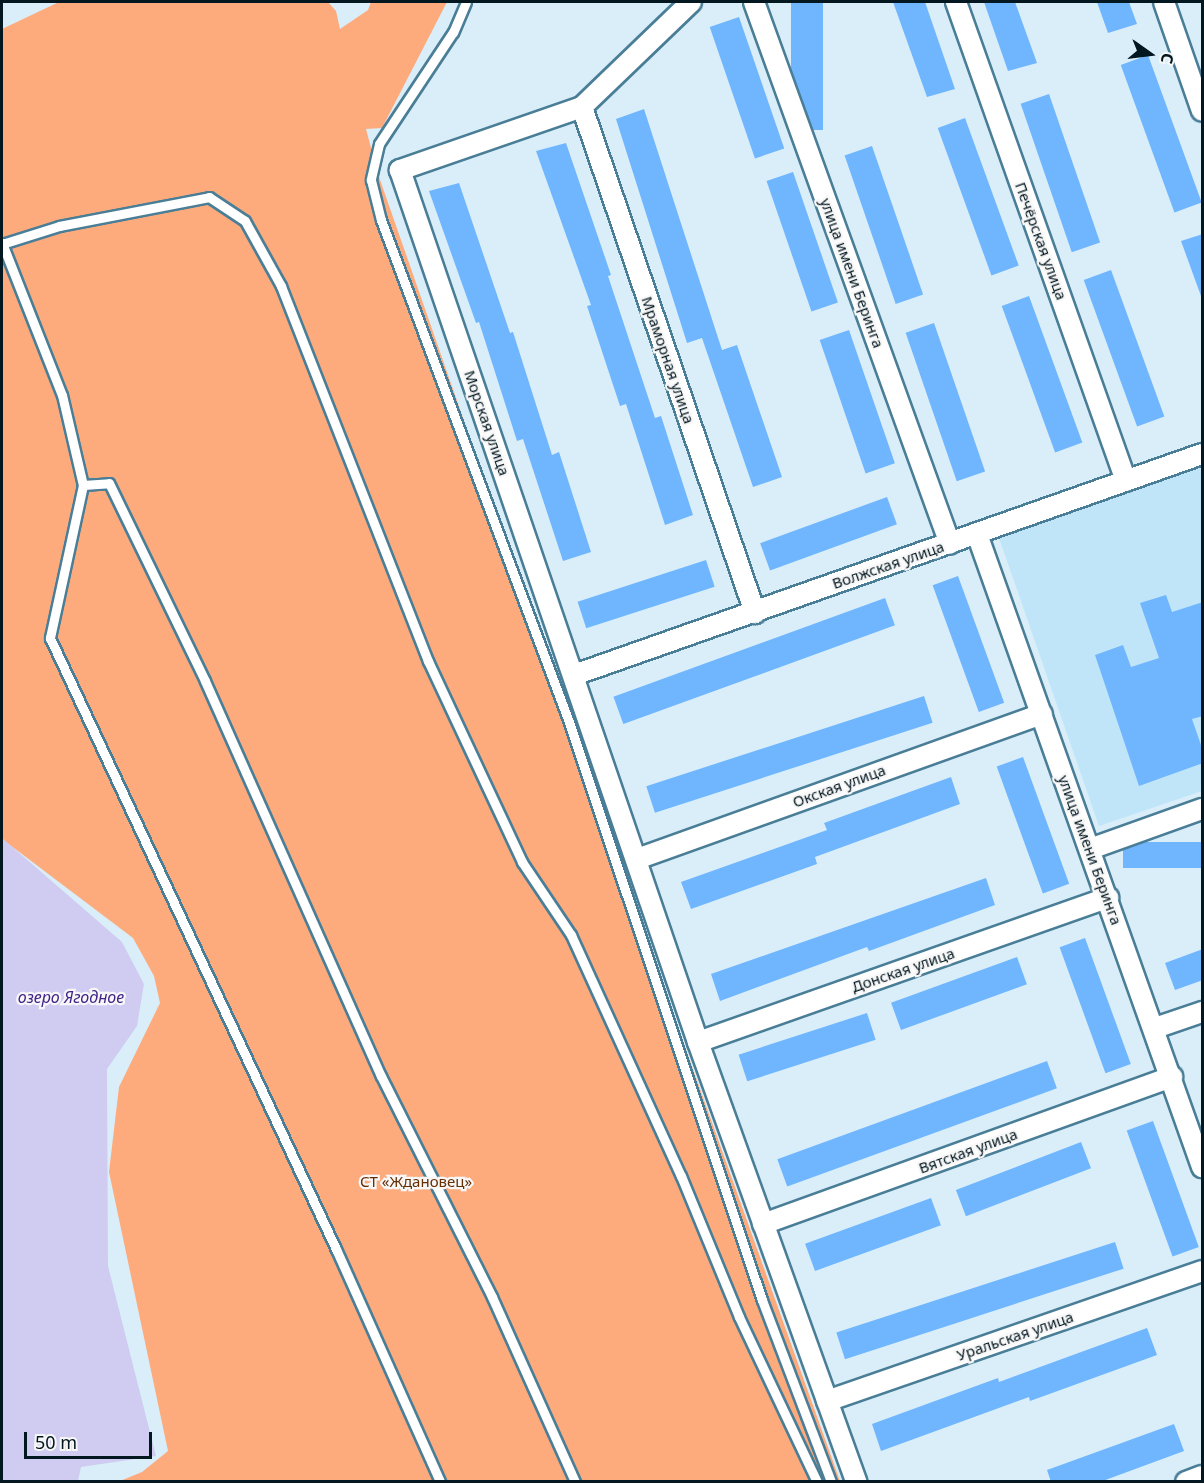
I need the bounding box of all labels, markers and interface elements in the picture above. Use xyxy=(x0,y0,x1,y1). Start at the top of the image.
north arrow xyxy=(1120,24,1180,84)
text: С xyxy=(1156,51,1179,66)
street label: Печёрская улица xyxy=(1011,180,1071,302)
street label: улица имени Беринга xyxy=(817,196,887,350)
street label: Мраморная улица xyxy=(638,294,698,426)
street label: Морская улица xyxy=(461,368,513,478)
street label: Волжская улица xyxy=(830,537,946,593)
street label: Окская улица xyxy=(790,761,888,811)
street label: улица имени Беринга xyxy=(1055,773,1125,927)
street label: Донская улица xyxy=(849,944,957,996)
water label: озеро Ягодное xyxy=(18,987,124,1007)
street label: Вятская улица xyxy=(916,1125,1020,1177)
park label: СТ «Ждановец» xyxy=(360,1173,472,1191)
street label: Уральская улица xyxy=(954,1308,1076,1364)
scale bar xyxy=(27,1420,154,1458)
text: 50 m xyxy=(35,1430,77,1454)

